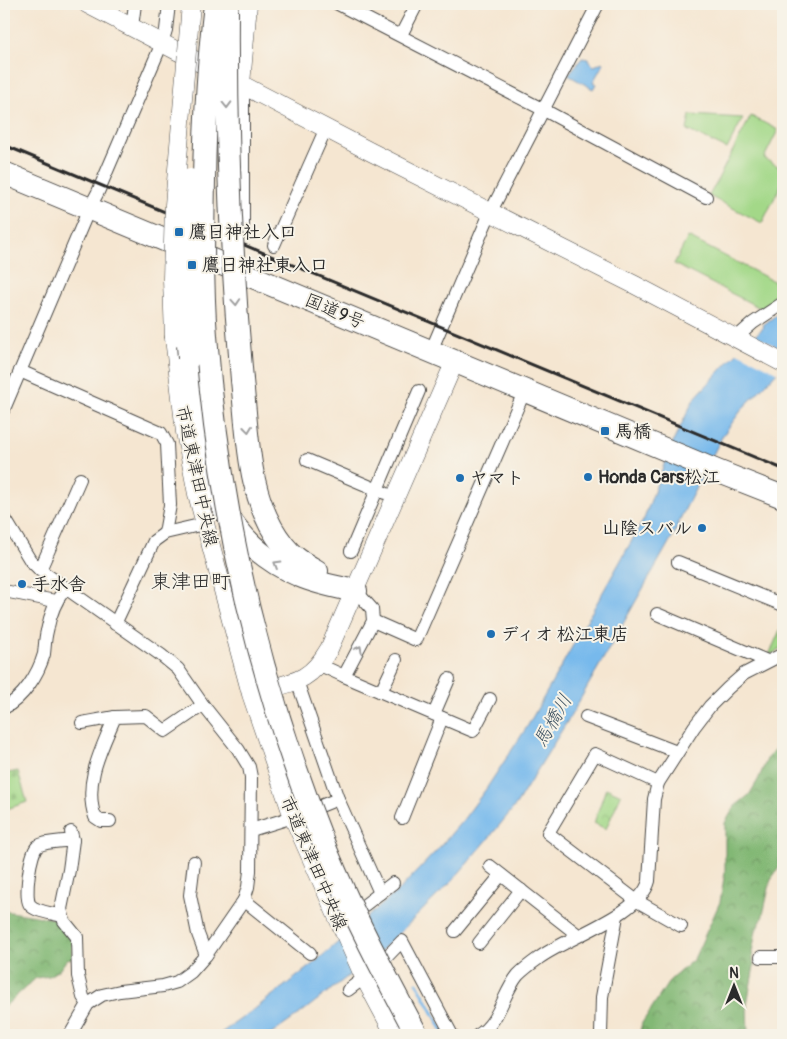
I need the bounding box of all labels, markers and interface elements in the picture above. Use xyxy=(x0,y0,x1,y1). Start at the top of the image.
one-way arrow xyxy=(222,102,232,109)
place label: 鷹日神社入口 xyxy=(189,221,297,244)
marker: 鷹日神社入口 xyxy=(173,226,185,238)
place label: 鷹日神社東入口 xyxy=(202,254,328,277)
marker: 鷹日神社東入口 xyxy=(186,259,198,271)
street label: 国道9号 xyxy=(301,289,368,334)
one-way arrow xyxy=(230,299,241,307)
street label: 市道東津田中央線 xyxy=(170,403,223,549)
place label: 馬橋 xyxy=(615,420,651,443)
one-way arrow xyxy=(242,425,252,433)
marker: 馬橋 xyxy=(599,425,611,437)
place label: Honda Cars松江 xyxy=(598,466,720,489)
place label: ヤマト xyxy=(470,467,524,490)
marker: Honda Cars松江 xyxy=(582,471,594,483)
marker: ヤマト xyxy=(454,472,466,484)
place label: 山陰スバル xyxy=(602,517,692,540)
marker: 山陰スバル xyxy=(696,522,708,534)
one-way arrow xyxy=(274,560,283,570)
district label: 東津田町 xyxy=(151,569,231,594)
place label: 手水舎 xyxy=(32,573,86,596)
marker: 手水舎 xyxy=(16,578,28,590)
place label: ディオ 松江東店 xyxy=(501,623,629,646)
marker: ディオ 松江東店 xyxy=(485,628,497,640)
one-way arrow xyxy=(353,645,363,654)
water label: 馬橋川 xyxy=(528,690,578,751)
street label: 市道東津田中央線 xyxy=(275,792,352,934)
north arrow xyxy=(710,962,760,1012)
text: N xyxy=(729,965,739,982)

